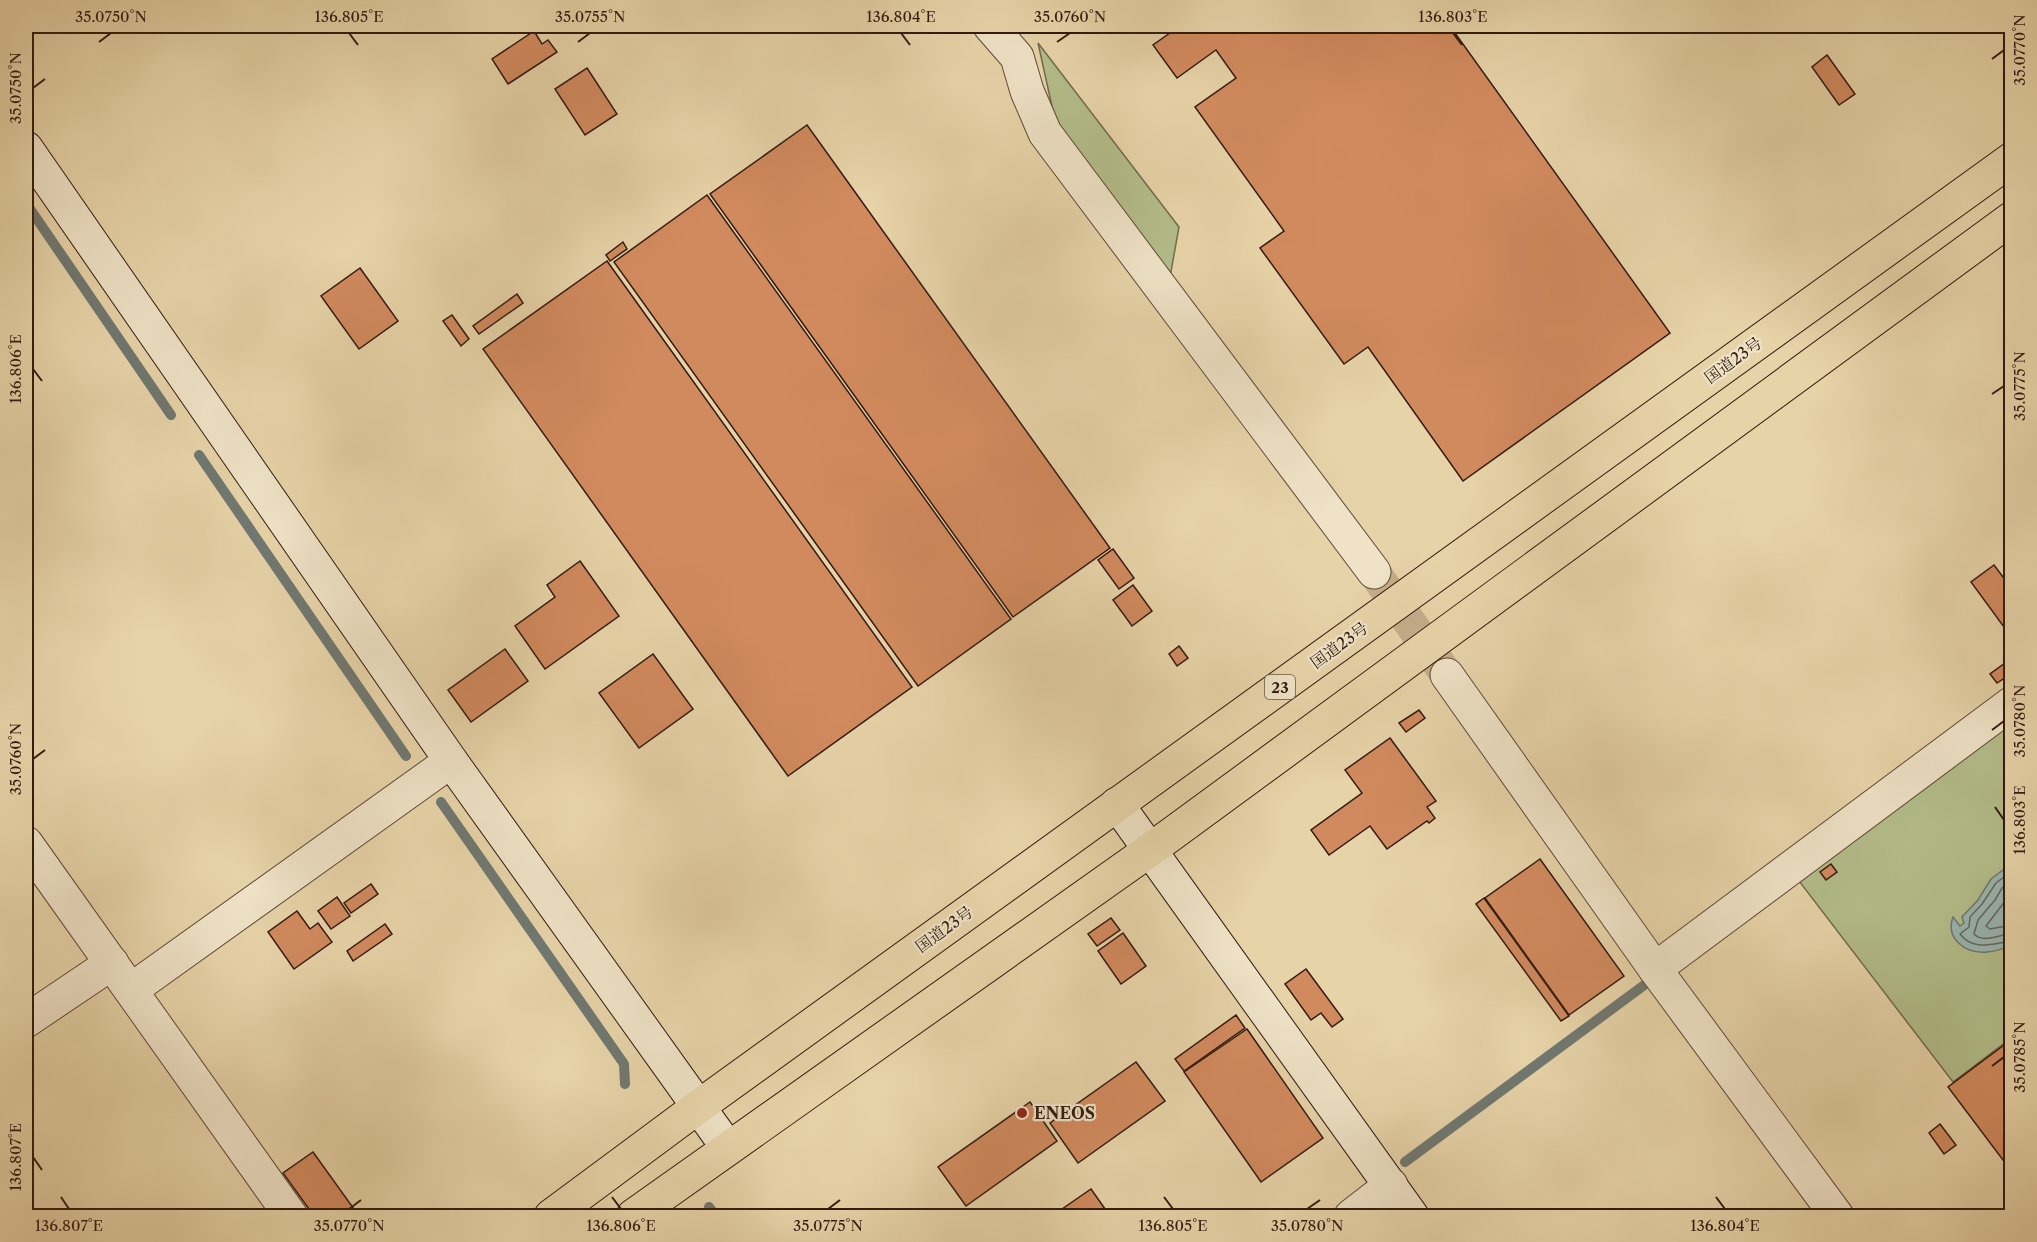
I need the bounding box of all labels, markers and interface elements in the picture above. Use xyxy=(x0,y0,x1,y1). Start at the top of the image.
text: 35.0750°N xyxy=(75,7,147,26)
text: 136.805°E xyxy=(314,7,384,26)
text: 35.0755°N xyxy=(555,7,625,26)
text: 136.804°E xyxy=(866,7,936,26)
text: 35.0760°N xyxy=(1034,7,1106,26)
text: 136.803°E xyxy=(1418,7,1488,26)
text: 35.0770°N xyxy=(2010,14,2029,86)
text: 35.0750°N xyxy=(6,52,25,124)
street label: 国道23号 xyxy=(1700,333,1766,387)
text: 136.806°E xyxy=(6,334,25,404)
text: 35.0775°N xyxy=(2010,351,2029,421)
street label: 国道23号 xyxy=(1306,618,1372,672)
road number: 23 xyxy=(1265,675,1295,699)
text: 35.0780°N xyxy=(2010,685,2029,757)
text: 35.0760°N xyxy=(6,723,25,795)
text: 136.803°E xyxy=(2010,785,2029,855)
street label: 国道23号 xyxy=(911,902,977,956)
text: 35.0785°N xyxy=(2010,1021,2029,1093)
place label: ENEOS xyxy=(1034,1103,1095,1123)
marker: ENEOS xyxy=(1015,1106,1029,1120)
text: 136.807°E xyxy=(6,1123,25,1191)
text: 136.807°E xyxy=(35,1216,103,1235)
text: 35.0770°N xyxy=(313,1216,385,1235)
text: 136.806°E xyxy=(586,1216,656,1235)
text: 35.0775°N xyxy=(793,1216,863,1235)
text: 136.805°E xyxy=(1138,1216,1208,1235)
text: 35.0780°N xyxy=(1271,1216,1343,1235)
text: 136.804°E xyxy=(1690,1216,1760,1235)

